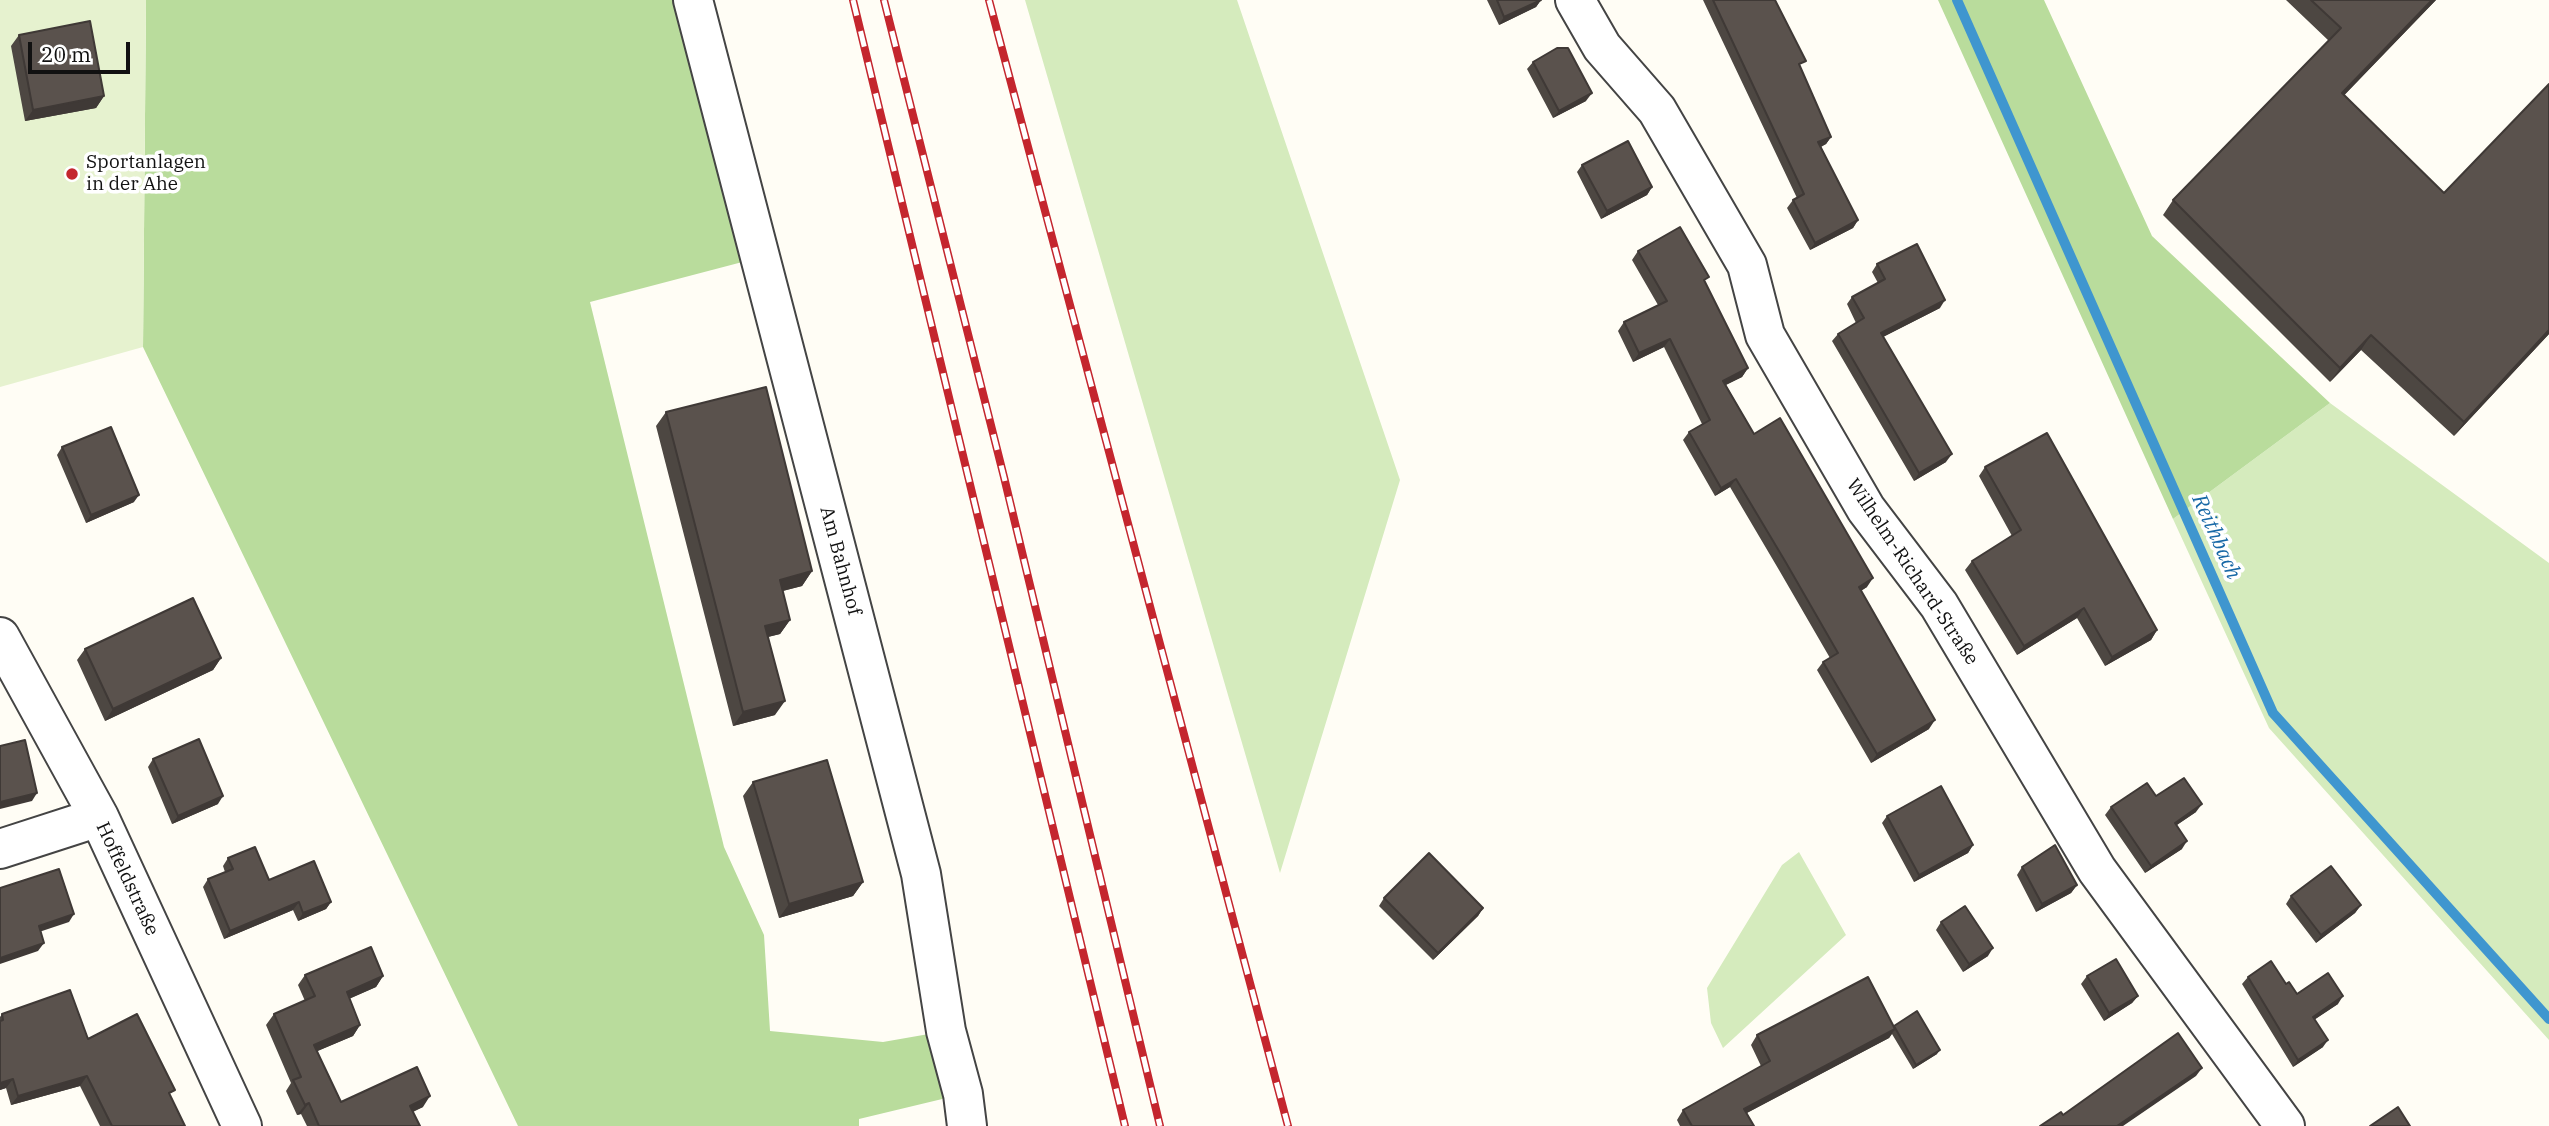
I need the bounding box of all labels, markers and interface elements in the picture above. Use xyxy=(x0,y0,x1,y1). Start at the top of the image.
scale bar xyxy=(32,28,133,72)
text: 20 m xyxy=(41,40,91,68)
place label: Sportanlagen in der Ahe xyxy=(86,152,206,196)
marker: Sportanlagen in der Ahe xyxy=(64,166,80,182)
street label: Wilhelm-Richard-Straße xyxy=(1841,474,1983,670)
water label: Reithbach xyxy=(2186,491,2246,583)
street label: Am Bahnhof xyxy=(815,504,865,618)
street label: Hoffeldstraße xyxy=(91,819,163,939)

